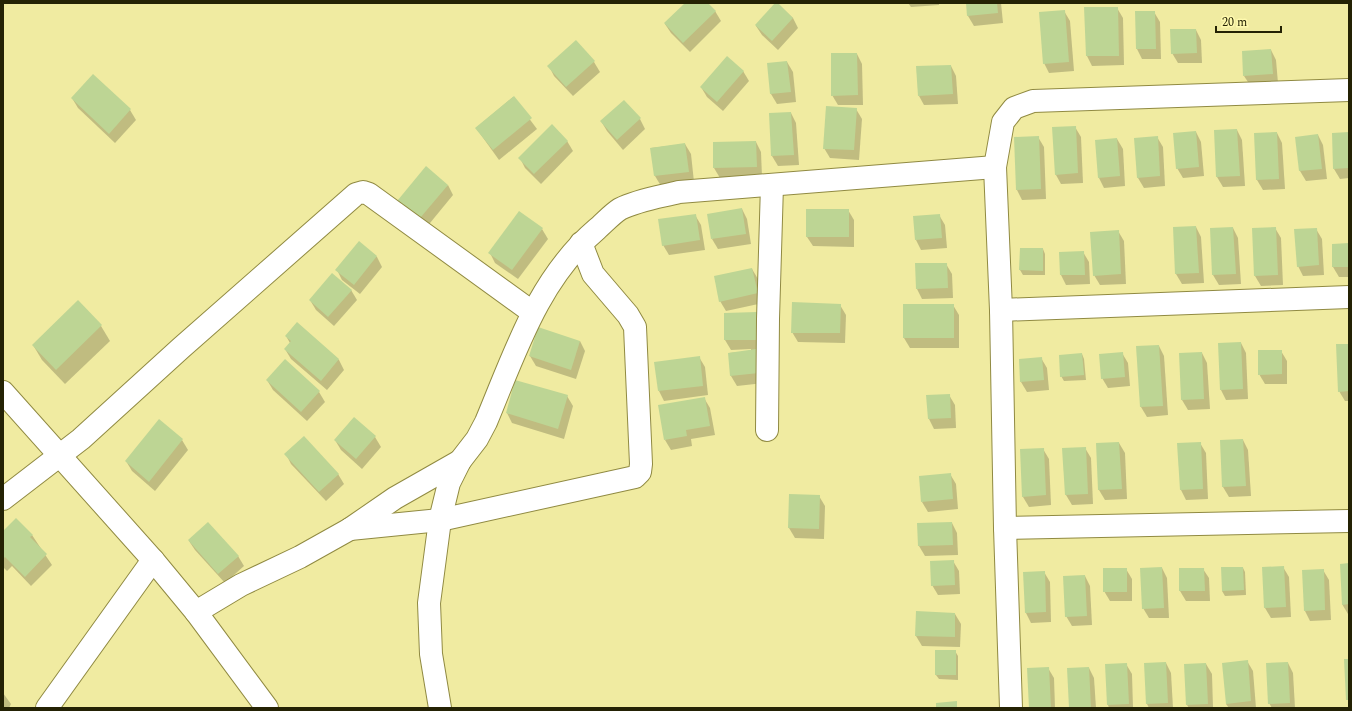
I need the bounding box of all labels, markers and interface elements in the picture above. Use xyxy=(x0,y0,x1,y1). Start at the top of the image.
scale bar xyxy=(1216,8,1281,34)
text: 20 m xyxy=(1222,13,1247,32)

